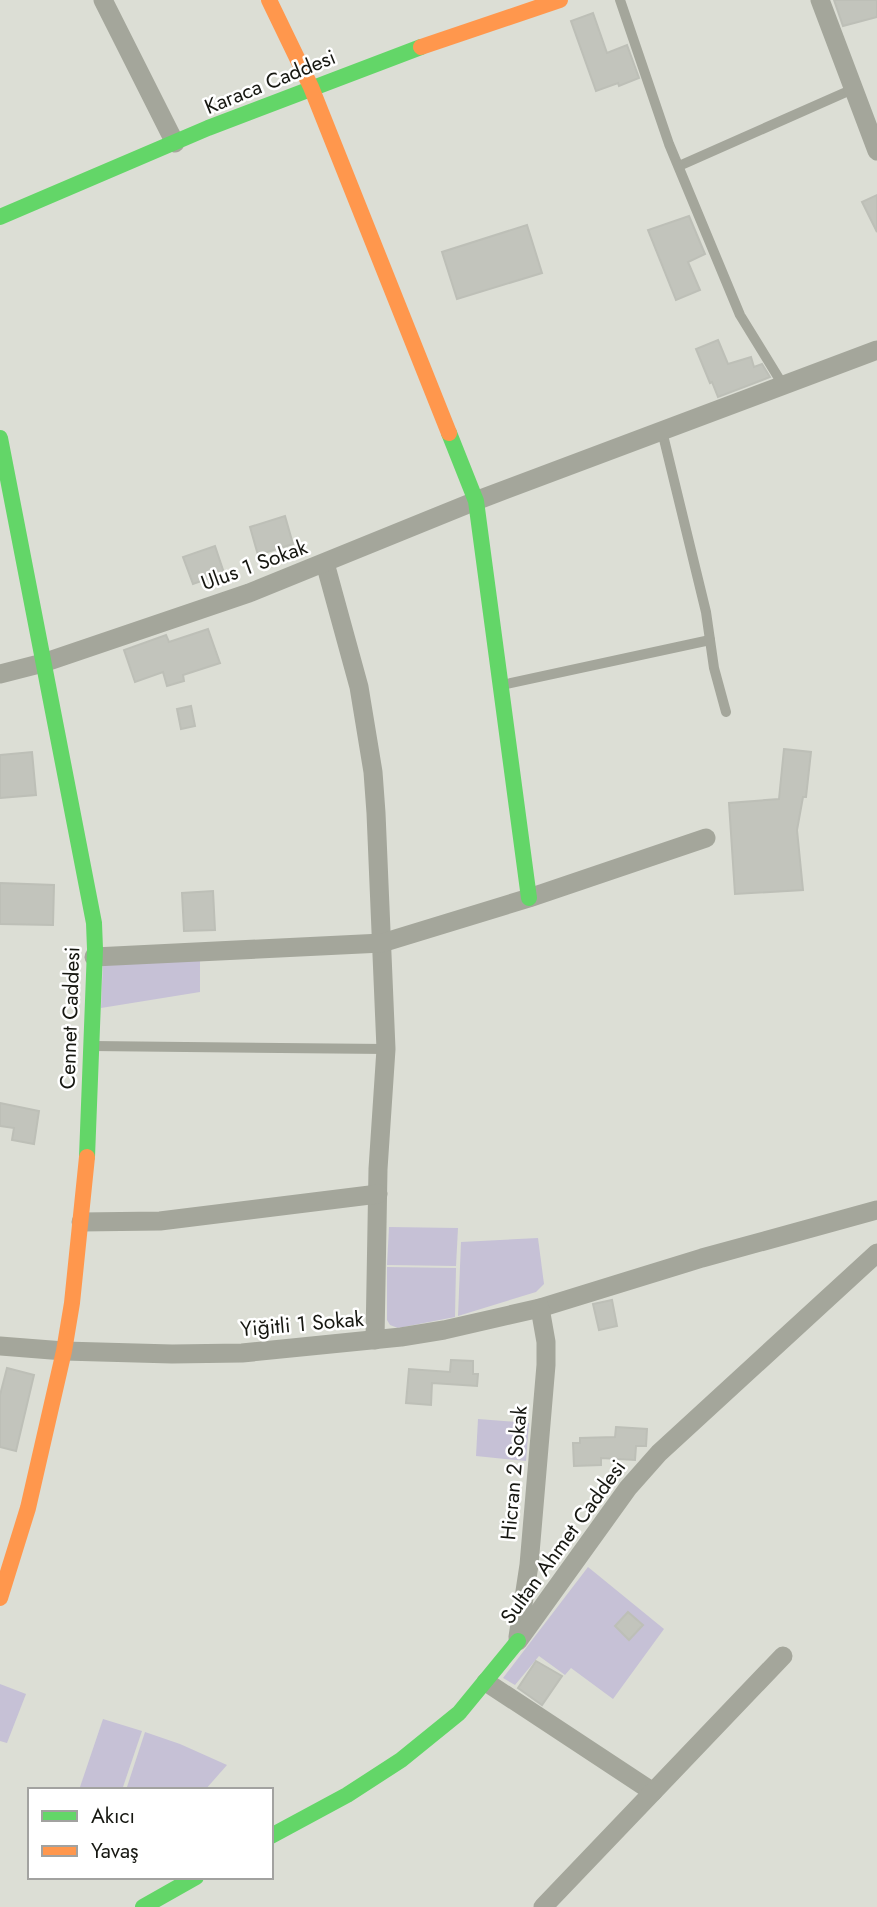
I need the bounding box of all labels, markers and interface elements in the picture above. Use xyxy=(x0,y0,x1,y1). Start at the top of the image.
street label: Karaca Caddesi xyxy=(200,42,340,122)
street label: Ulus 1 Sokak xyxy=(197,532,312,598)
street label: Cennet Caddesi xyxy=(53,946,87,1090)
street label: Yiğitli 1 Sokak xyxy=(239,1304,366,1344)
street label: Hicran 2 Sokak xyxy=(493,1404,535,1542)
street label: Sultan Ahmet Caddesi xyxy=(493,1454,633,1630)
legend xyxy=(28,1788,273,1879)
text: Akıcı xyxy=(91,1801,135,1831)
text: Yavaş xyxy=(91,1836,138,1866)

